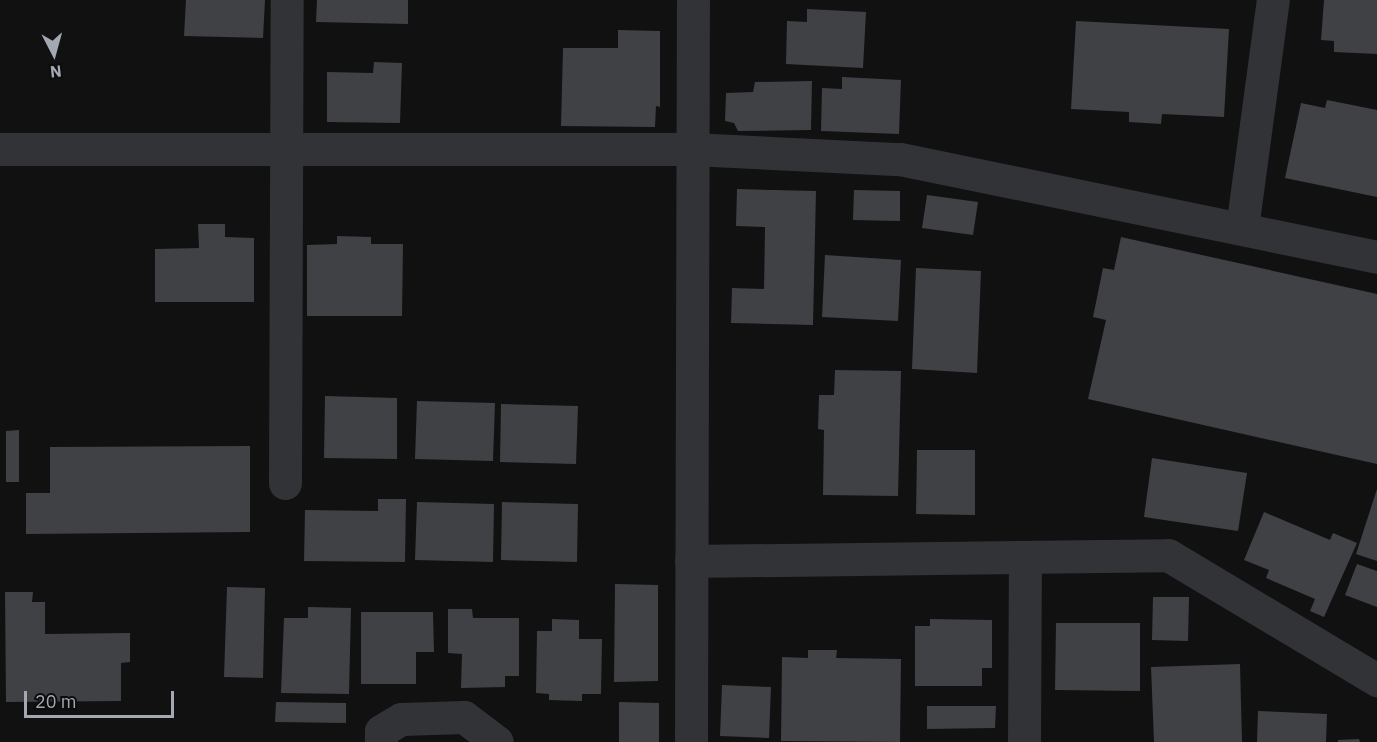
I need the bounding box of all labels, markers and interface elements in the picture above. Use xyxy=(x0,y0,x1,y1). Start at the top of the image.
north arrow xyxy=(24,24,84,84)
text: N xyxy=(49,61,63,82)
scale bar xyxy=(27,679,177,717)
text: 20 m xyxy=(35,690,77,713)

